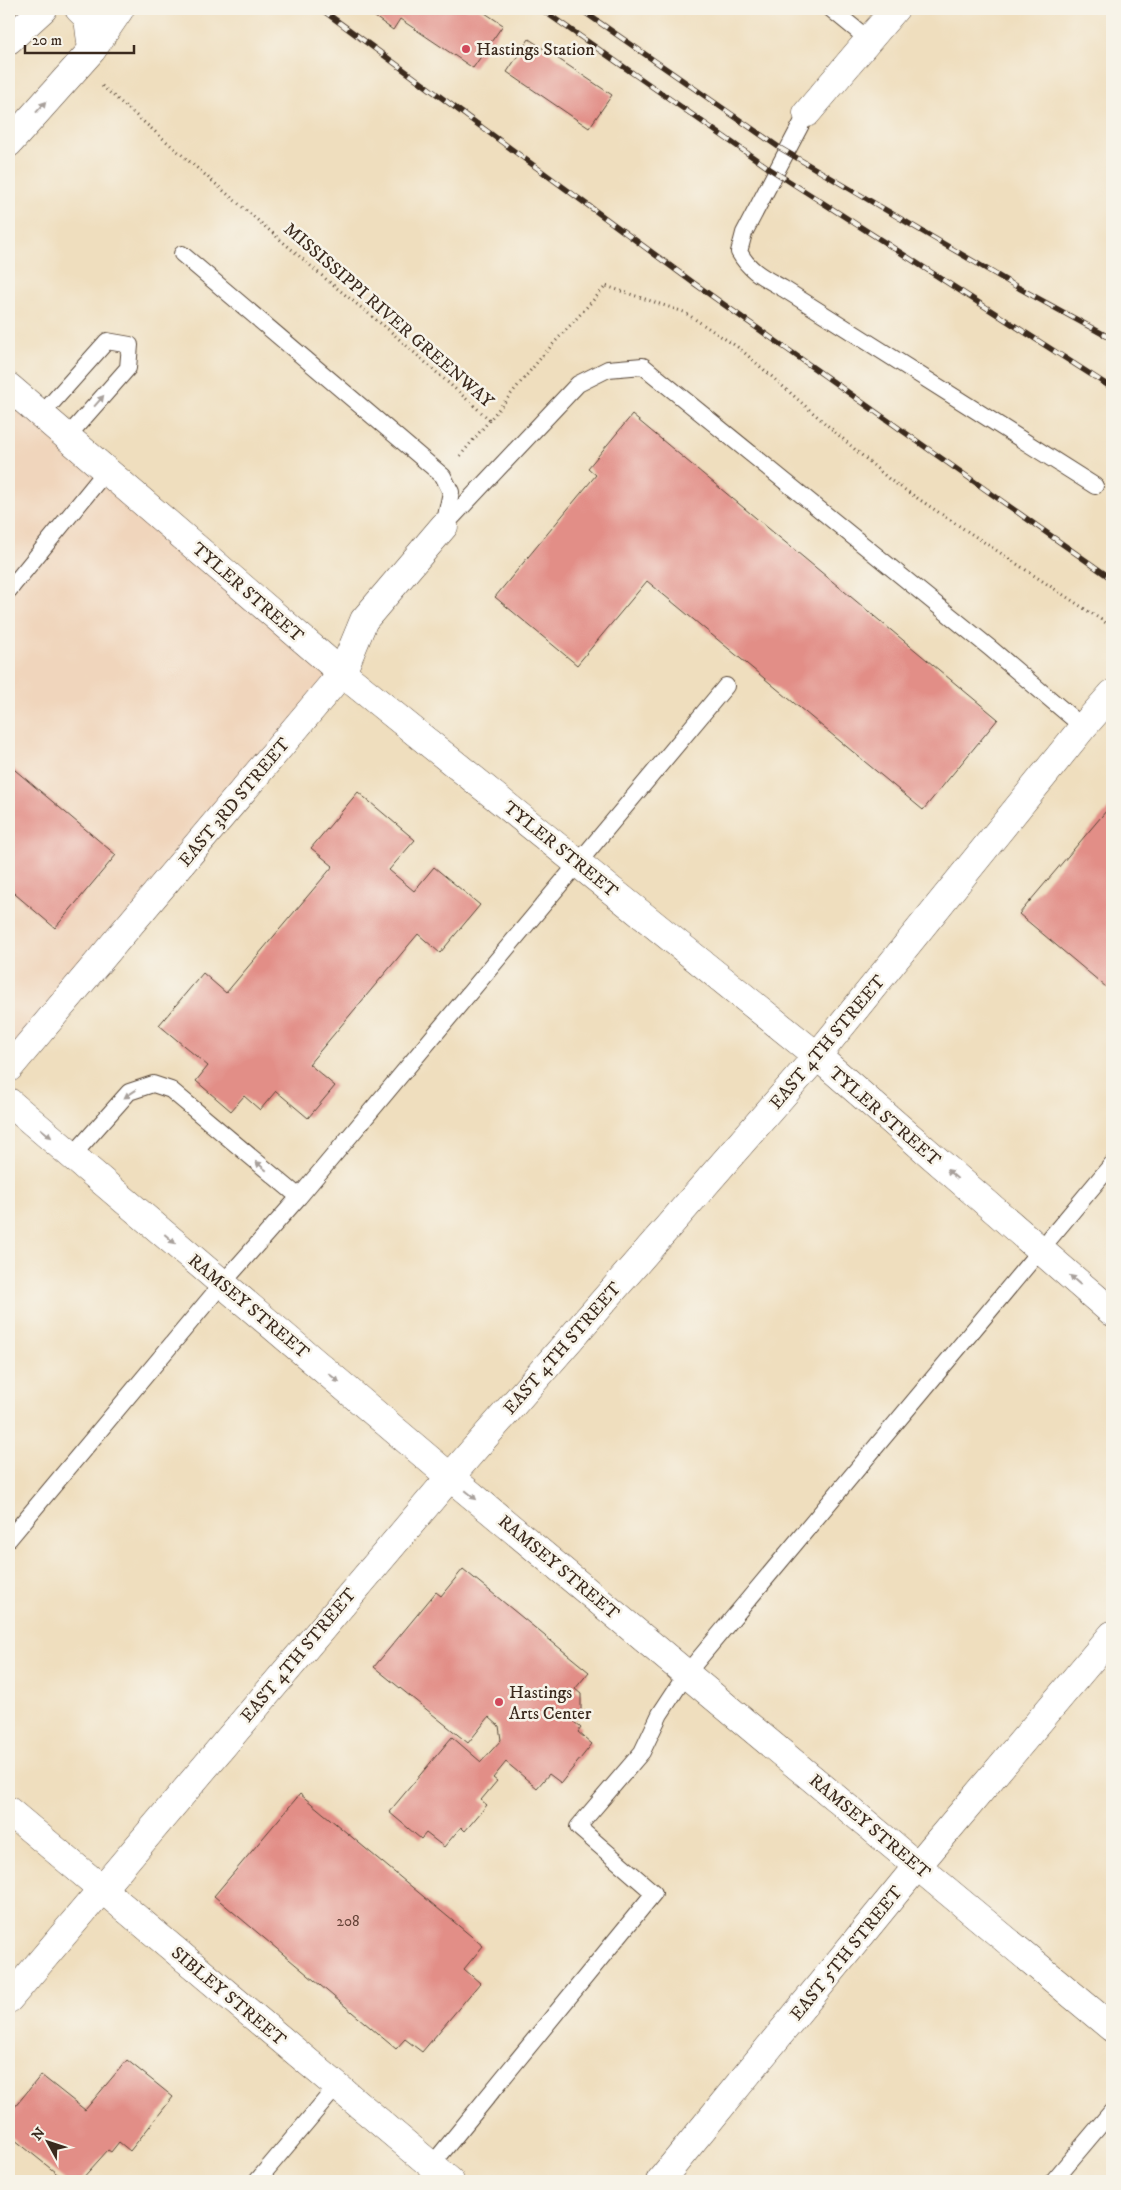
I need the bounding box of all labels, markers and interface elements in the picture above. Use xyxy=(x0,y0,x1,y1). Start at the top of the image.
scale bar xyxy=(25,22,134,54)
text: 20 m xyxy=(32,31,62,50)
place label: Hastings Station xyxy=(476,39,595,61)
marker: Hastings Station xyxy=(460,43,472,55)
one-way arrow xyxy=(35,102,47,114)
street label: MISSISSIPPI RIVER GREENWAY xyxy=(279,218,498,413)
one-way arrow xyxy=(94,394,105,407)
street label: TYLER STREET xyxy=(187,538,308,648)
street label: EAST 3RD STREET xyxy=(175,734,295,871)
street label: TYLER STREET xyxy=(499,797,622,903)
street label: EAST 4TH STREET xyxy=(765,971,891,1114)
street label: TYLER STREET xyxy=(824,1062,945,1172)
one-way arrow xyxy=(123,1089,137,1099)
one-way arrow xyxy=(39,1128,52,1139)
one-way arrow xyxy=(255,1160,268,1171)
one-way arrow xyxy=(946,1168,959,1179)
one-way arrow xyxy=(164,1233,176,1244)
street label: RAMSEY STREET xyxy=(183,1250,314,1364)
one-way arrow xyxy=(1070,1274,1082,1286)
street label: EAST 4TH STREET xyxy=(499,1278,626,1419)
one-way arrow xyxy=(327,1373,340,1384)
one-way arrow xyxy=(464,1489,477,1500)
street label: RAMSEY STREET xyxy=(493,1511,624,1625)
street label: EAST 4TH STREET xyxy=(236,1584,362,1727)
place label: Hastings Arts Center xyxy=(509,1682,592,1725)
marker: Hastings Arts Center xyxy=(493,1696,505,1708)
street label: RAMSEY STREET xyxy=(804,1770,935,1884)
street label: EAST 5TH STREET xyxy=(786,1882,908,2025)
house number: 208 xyxy=(337,1912,359,1931)
street label: SIBLEY STREET xyxy=(166,1942,291,2051)
north arrow xyxy=(22,2118,72,2168)
text: N xyxy=(28,2124,50,2144)

